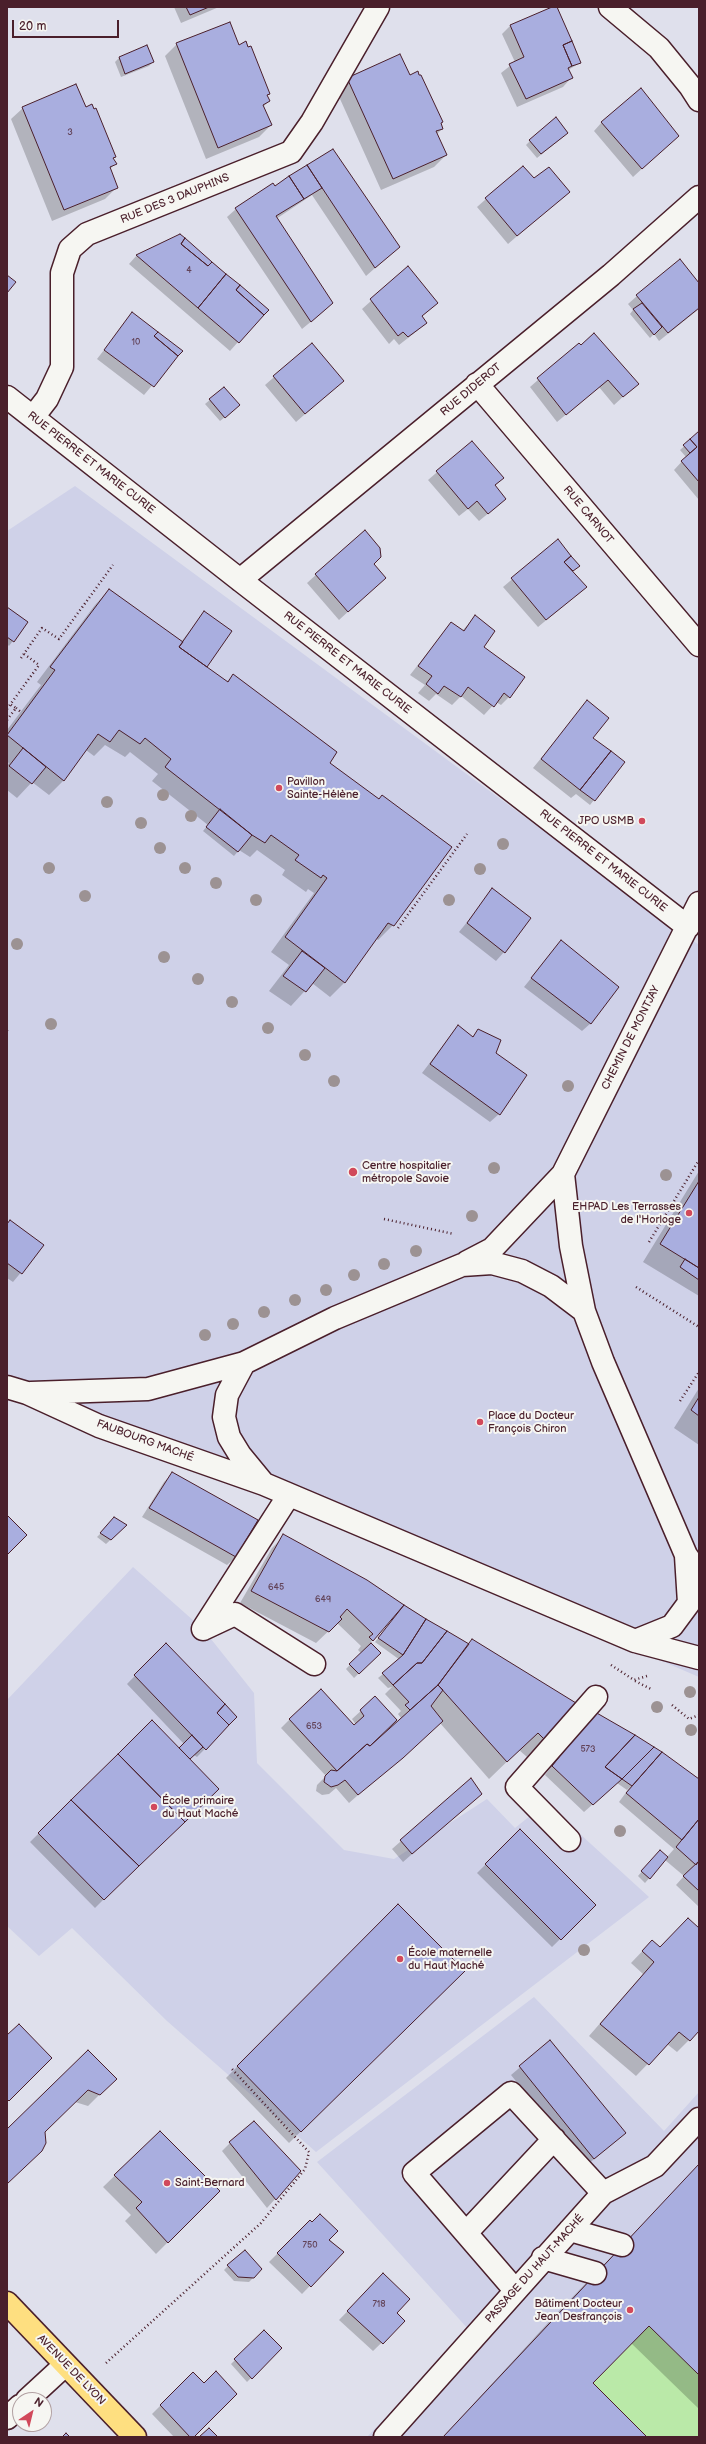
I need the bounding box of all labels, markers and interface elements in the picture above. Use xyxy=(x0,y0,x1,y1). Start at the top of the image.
scale bar xyxy=(14,12,121,38)
text: 20 m xyxy=(19,19,46,34)
house number: 3 xyxy=(67,128,73,138)
street label: RUE DES 3 DAUPHINS xyxy=(119,171,231,227)
house number: 4 xyxy=(186,266,192,276)
house number: 10 xyxy=(132,338,140,348)
street label: RUE DIDEROT xyxy=(438,361,504,419)
street label: RUE PIERRE ET MARIE CURIE xyxy=(25,409,157,517)
street label: RUE CARNOT xyxy=(560,483,616,547)
street label: RUE PIERRE ET MARIE CURIE xyxy=(281,609,413,717)
place label: Pavillon Sainte-Hélène xyxy=(287,775,359,801)
marker: Pavillon Sainte-Hélène xyxy=(274,783,284,793)
street label: RUE PIERRE ET MARIE CURIE xyxy=(537,807,669,915)
place label: JPO USMB xyxy=(578,814,634,828)
marker: JPO USMB xyxy=(637,816,647,826)
street label: CHEMIN DE MONTJAY xyxy=(599,984,663,1092)
place label: Centre hospitalier métropole Savoie xyxy=(362,1159,451,1185)
marker: Centre hospitalier métropole Savoie xyxy=(347,1166,359,1178)
place label: EHPAD Les Terrasses de l'Horloge xyxy=(572,1200,681,1226)
marker: EHPAD Les Terrasses de l'Horloge xyxy=(684,1208,694,1218)
place label: Place du Docteur François Chiron xyxy=(488,1409,574,1435)
street label: FAUBOURG MACHÉ xyxy=(95,1417,195,1465)
marker: Place du Docteur François Chiron xyxy=(475,1417,485,1427)
house number: 645 xyxy=(268,1583,284,1593)
house number: 649 xyxy=(315,1595,331,1605)
house number: 653 xyxy=(306,1722,322,1732)
house number: 573 xyxy=(580,1745,596,1755)
place label: École primaire du Haut Maché xyxy=(162,1794,238,1820)
marker: École primaire du Haut Maché xyxy=(149,1802,159,1812)
place label: École maternelle du Haut Maché xyxy=(408,1946,492,1972)
marker: École maternelle du Haut Maché xyxy=(395,1954,405,1964)
place label: Saint-Bernard xyxy=(175,2176,245,2190)
marker: Saint-Bernard xyxy=(162,2178,172,2188)
street label: PASSAGE DU HAUT-MACHÉ xyxy=(483,2212,587,2326)
house number: 750 xyxy=(303,2241,317,2251)
place label: Bâtiment Docteur Jean Desfrançois xyxy=(534,2297,622,2323)
house number: 718 xyxy=(372,2300,386,2310)
marker: Bâtiment Docteur Jean Desfrançois xyxy=(625,2305,635,2315)
street label: AVENUE DE LYON xyxy=(34,2332,108,2408)
north arrow xyxy=(12,2392,52,2432)

